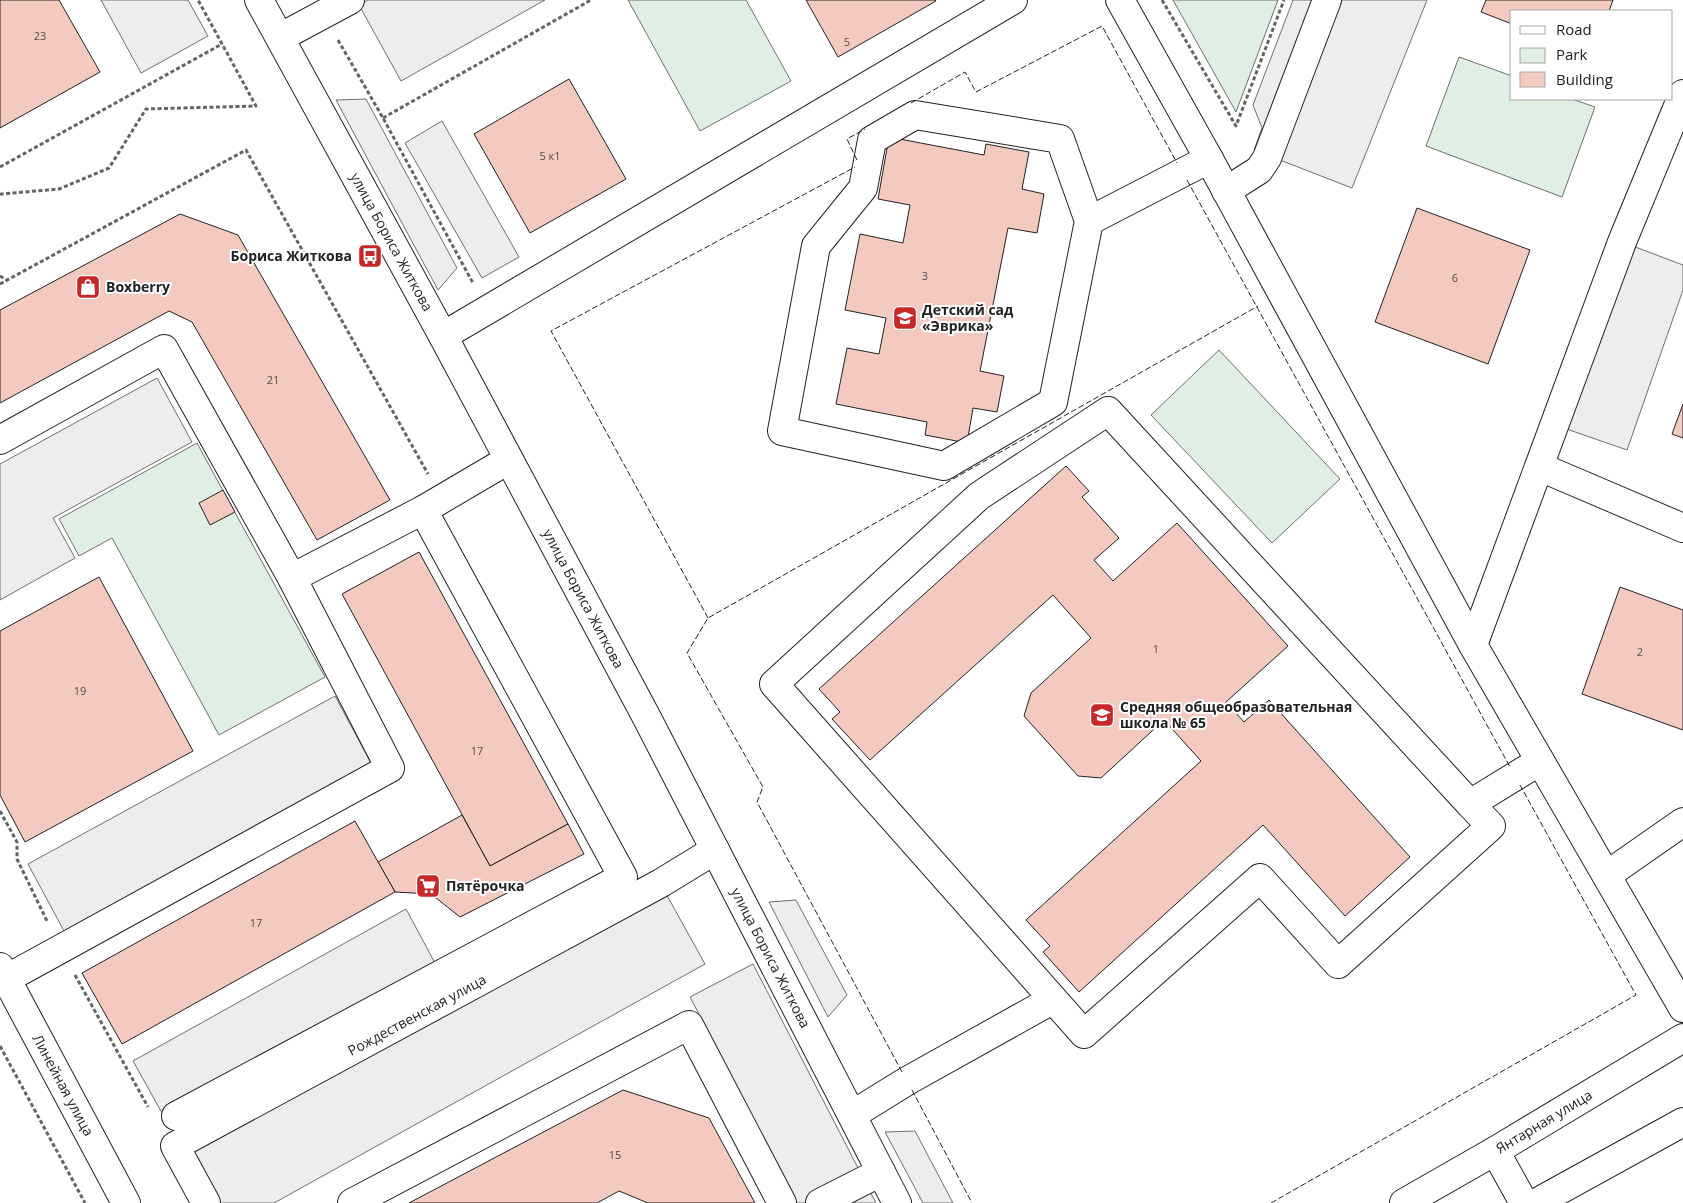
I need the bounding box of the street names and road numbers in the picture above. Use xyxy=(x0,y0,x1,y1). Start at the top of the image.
street label: улица Бориса Житкова xyxy=(346,169,438,315)
street label: улица Бориса Житкова xyxy=(539,525,629,672)
street label: улица Бориса Житкова xyxy=(727,884,815,1031)
street label: Рождественская улица xyxy=(344,969,489,1060)
street label: Линейная улица xyxy=(29,1031,99,1139)
street label: Янтарная улица xyxy=(1492,1085,1595,1157)

